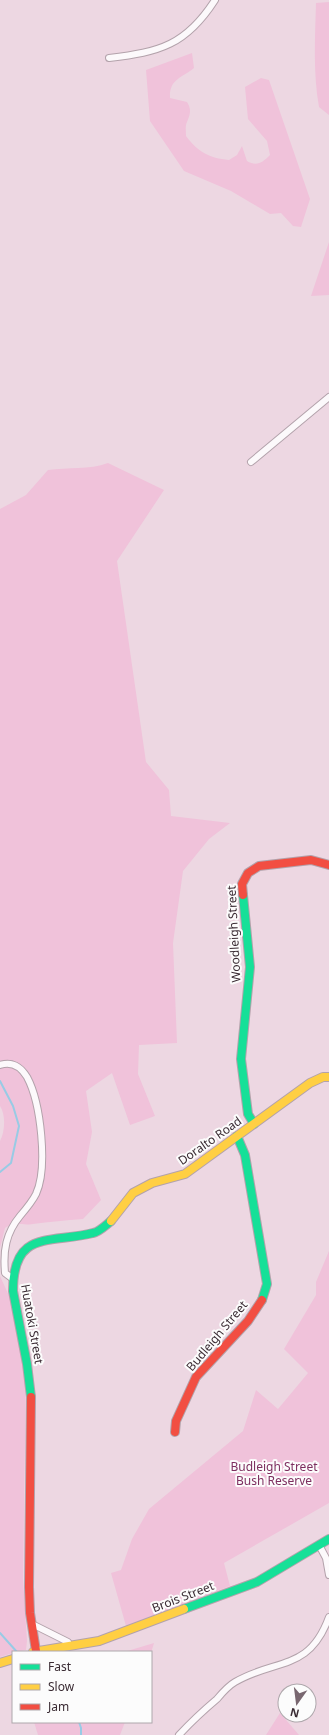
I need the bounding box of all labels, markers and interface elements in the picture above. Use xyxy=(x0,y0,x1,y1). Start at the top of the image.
street label: Woodleigh Street xyxy=(222,884,245,983)
street label: Doralto Road xyxy=(174,1112,245,1169)
street label: Huatoki Street xyxy=(17,1283,48,1366)
street label: Budleigh Street xyxy=(182,1296,252,1374)
park label: Budleigh Street Bush Reserve xyxy=(231,1458,318,1489)
street label: Brois Street xyxy=(149,1577,217,1616)
legend xyxy=(12,1651,152,1723)
text: Fast xyxy=(48,1658,72,1675)
text: Slow xyxy=(48,1678,75,1695)
north arrow xyxy=(277,1683,317,1723)
text: Jam xyxy=(47,1698,69,1715)
text: N xyxy=(288,1705,301,1722)

